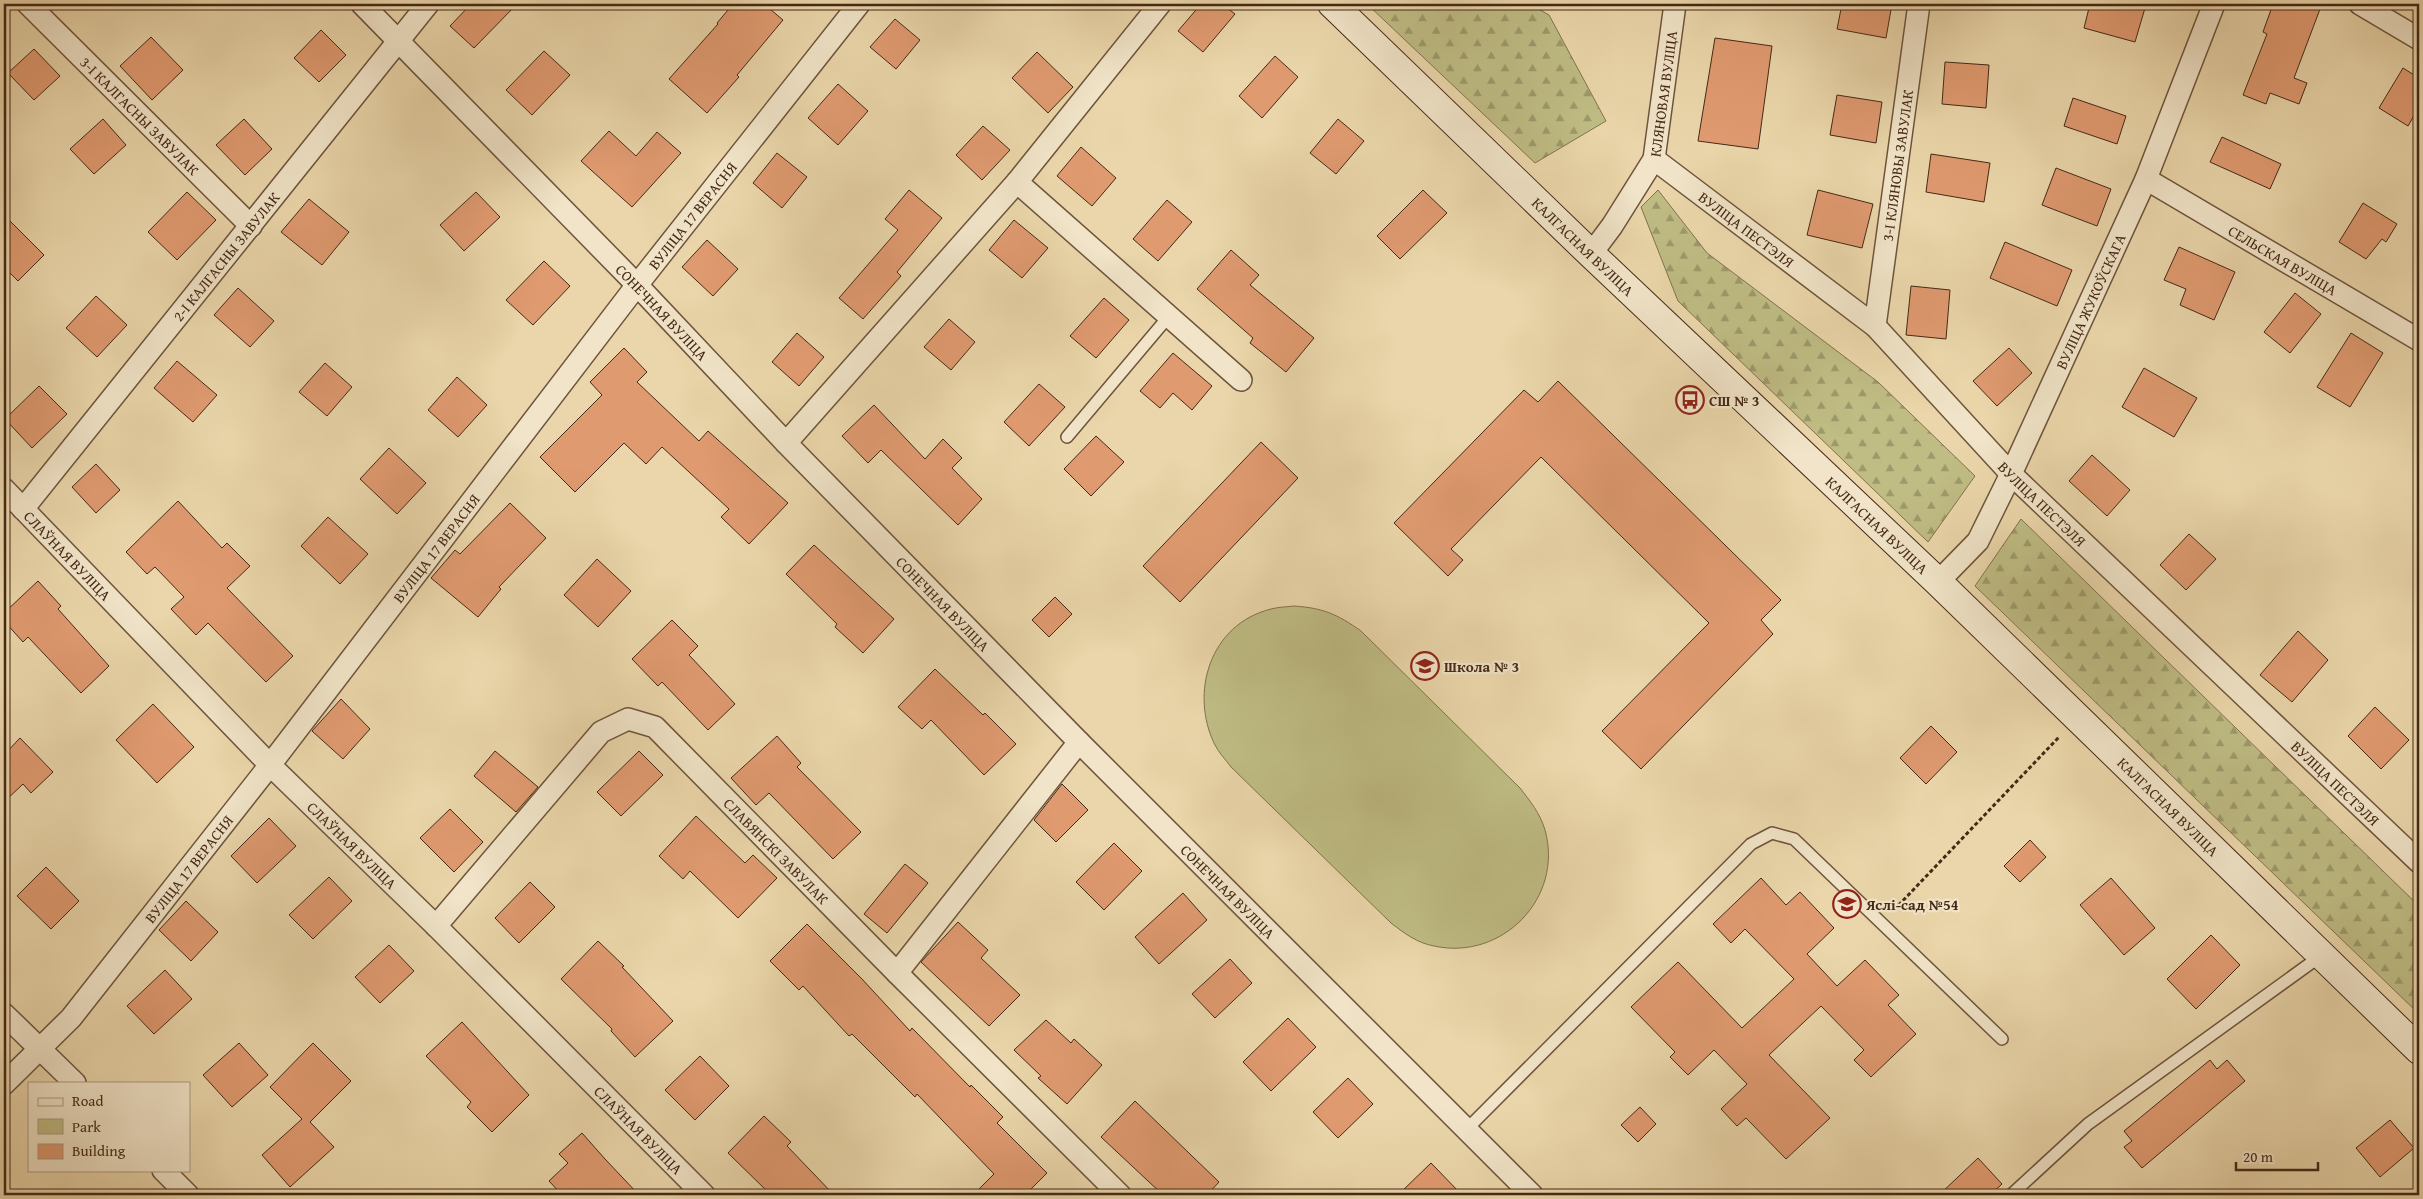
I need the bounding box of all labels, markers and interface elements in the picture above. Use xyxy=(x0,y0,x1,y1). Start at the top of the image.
street label: КЛЯНОВАЯ ВУЛІЦА xyxy=(1644,29,1682,158)
street label: 3-І КАЛГАСНЫ ЗАВУЛАК xyxy=(76,52,205,180)
street label: 3-І КЛЯНОВЫ ЗАВУЛАК xyxy=(1876,88,1918,243)
street label: ВУЛІЦА 17 ВЕРАСНЯ xyxy=(643,157,741,274)
street label: ВУЛІЦА ПЕСТЭЛЯ xyxy=(1694,186,1799,272)
street label: 2-І КАЛГАСНЫ ЗАВУЛАК xyxy=(167,187,284,325)
street label: КАЛГАСНАЯ ВУЛІЦА xyxy=(1528,192,1639,300)
street label: СЕЛЬСКАЯ ВУЛІЦА xyxy=(2225,220,2341,300)
street label: ВУЛІЦА ЖУКОЎСКАГА xyxy=(2050,230,2130,372)
street label: СОНЕЧНАЯ ВУЛІЦА xyxy=(611,259,713,365)
bus stop icon: СШ № 3 xyxy=(1675,385,1705,415)
place label: СШ № 3 xyxy=(1709,390,1760,411)
street label: ВУЛІЦА ПЕСТЭЛЯ xyxy=(1994,456,2091,551)
street label: КАЛГАСНАЯ ВУЛІЦА xyxy=(1821,471,1933,578)
street label: ВУЛІЦА 17 ВЕРАСНЯ xyxy=(387,489,484,607)
street label: СЛАЎНАЯ ВУЛІЦА xyxy=(19,506,116,605)
street label: СОНЕЧНАЯ ВУЛІЦА xyxy=(892,551,995,656)
school or university icon: Школа № 3 xyxy=(1410,651,1440,681)
place label: Школа № 3 xyxy=(1444,656,1519,677)
street label: ВУЛІЦА ПЕСТЭЛЯ xyxy=(2287,736,2385,830)
street label: КАЛГАСНАЯ ВУЛІЦА xyxy=(2113,752,2224,861)
street label: СЛАВЯНСКІ ЗАВУЛАК xyxy=(719,793,834,909)
street label: СЛАЎНАЯ ВУЛІЦА xyxy=(303,796,402,893)
street label: ВУЛІЦА 17 ВЕРАСНЯ xyxy=(139,810,238,927)
street label: СОНЕЧНАЯ ВУЛІЦА xyxy=(1176,839,1280,943)
school or university icon: Яслі-сад №54 xyxy=(1832,889,1862,919)
place label: Яслі-сад №54 xyxy=(1865,894,1959,915)
street label: СЛАЎНАЯ ВУЛІЦА xyxy=(590,1081,688,1179)
legend xyxy=(28,1082,190,1172)
text: Road xyxy=(72,1090,103,1111)
text: Park xyxy=(72,1116,101,1137)
scale bar xyxy=(2236,1139,2318,1171)
text: Building xyxy=(72,1140,126,1161)
text: 20 m xyxy=(2243,1146,2274,1167)

